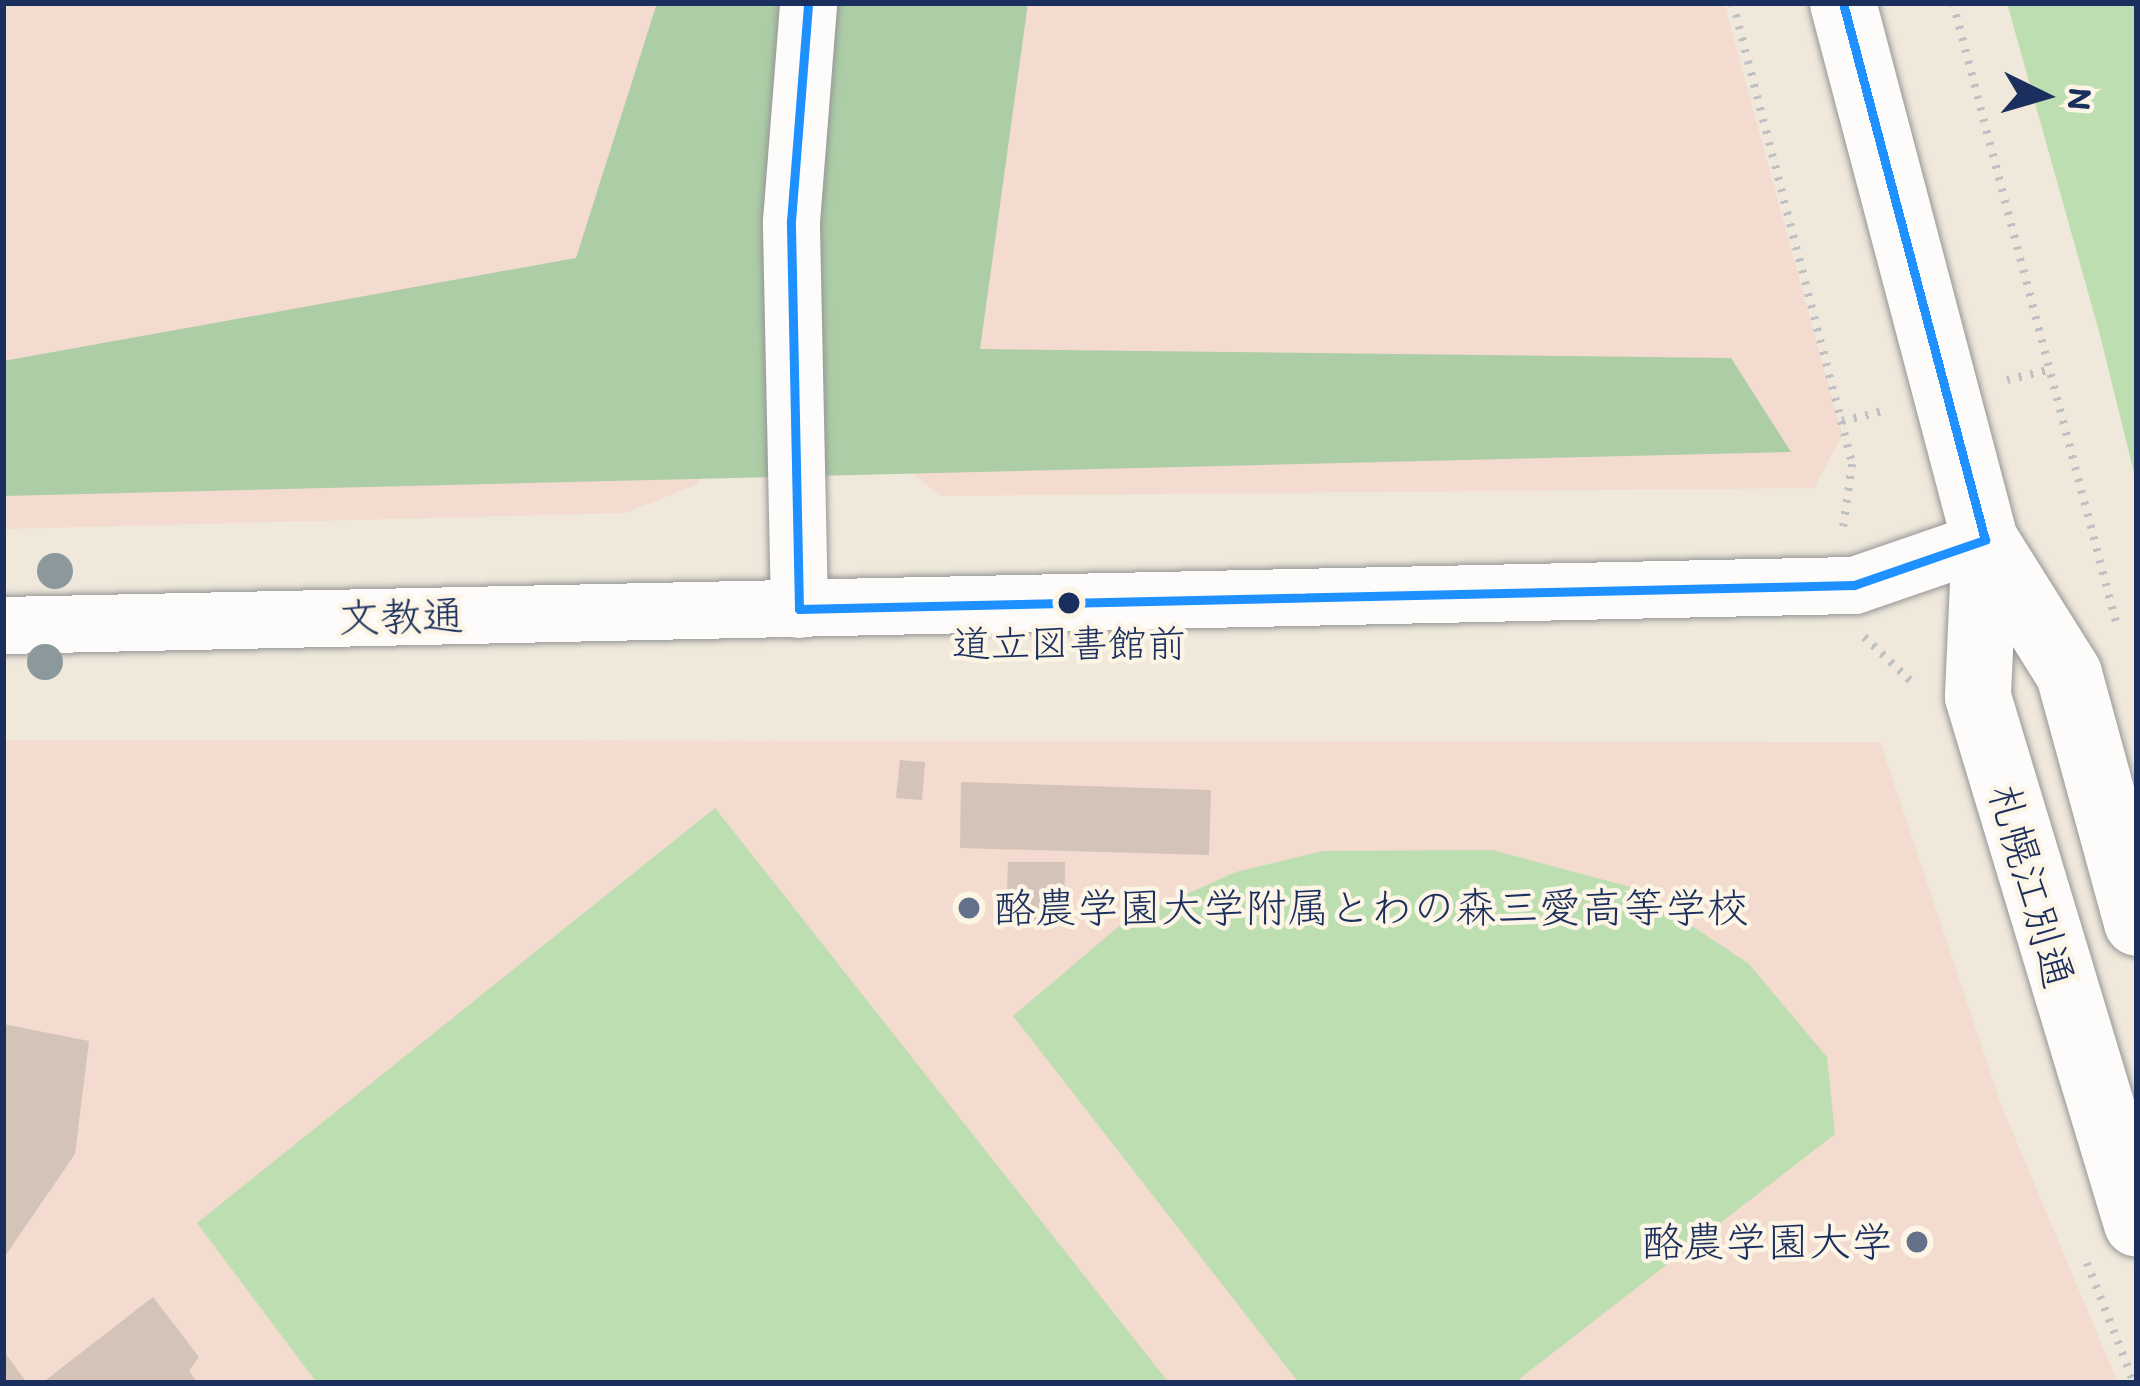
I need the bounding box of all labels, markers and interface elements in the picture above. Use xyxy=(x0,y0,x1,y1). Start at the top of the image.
north arrow xyxy=(1984,36,2104,156)
text: N xyxy=(2060,86,2101,112)
street label: 文教通 xyxy=(338,591,464,643)
marker: 道立図書館前 xyxy=(1058,592,1080,614)
place label: 道立図書館前 xyxy=(952,621,1186,667)
street label: 札幌江別通 xyxy=(1978,778,2084,994)
place label: 酪農学園大学附属とわの森三愛高等学校 xyxy=(993,883,1749,933)
marker: 酪農学園大学附属とわの森三愛高等学校 xyxy=(956,895,982,921)
place label: 酪農学園大学 xyxy=(1641,1217,1893,1267)
marker: 酪農学園大学 xyxy=(1904,1229,1930,1255)

